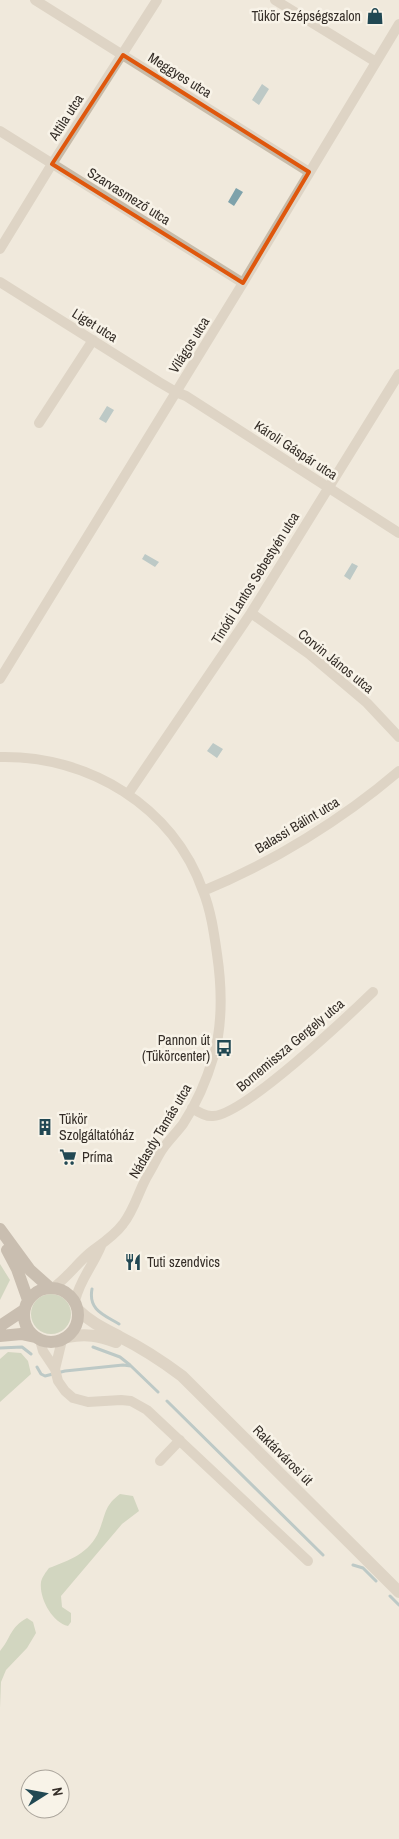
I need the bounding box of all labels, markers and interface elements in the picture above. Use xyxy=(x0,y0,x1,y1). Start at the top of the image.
shop icon: Tükör Szépségszalon xyxy=(365,6,385,26)
place label: Tükör Szépségszalon xyxy=(252,7,361,25)
street label: Meggyes utca xyxy=(145,48,216,102)
street label: Attila utca xyxy=(44,90,88,144)
street label: Szarvasmező utca xyxy=(84,163,174,229)
street label: Liget utca xyxy=(69,304,122,346)
street label: Világos utca xyxy=(165,313,214,376)
street label: Károli Gáspár utca xyxy=(251,416,342,484)
street label: Tinódi Lantos Sebestyén utca xyxy=(207,508,303,647)
street label: Corvin János utca xyxy=(294,625,378,697)
street label: Balassi Bálint utca xyxy=(252,792,343,857)
street label: Bornemissza Gergely utca xyxy=(232,994,348,1095)
place label: Pannon út (Tükörcenter) xyxy=(142,1031,210,1065)
bus stop icon: Pannon út (Tükörcenter) xyxy=(214,1038,234,1058)
street label: Nádasdy Tamás utca xyxy=(125,1080,196,1182)
place label: Tükör Szolgáltatóház xyxy=(59,1110,135,1144)
building icon: Tükör Szolgáltatóház xyxy=(35,1117,55,1137)
supermarket icon: Príma xyxy=(58,1147,78,1167)
place label: Príma xyxy=(82,1148,113,1166)
restaurant icon: Tuti szendvics xyxy=(123,1252,143,1272)
place label: Tuti szendvics xyxy=(147,1253,220,1271)
street label: Raktárvárosi út xyxy=(249,1421,317,1489)
north arrow xyxy=(20,1769,70,1819)
text: N xyxy=(48,1786,67,1797)

